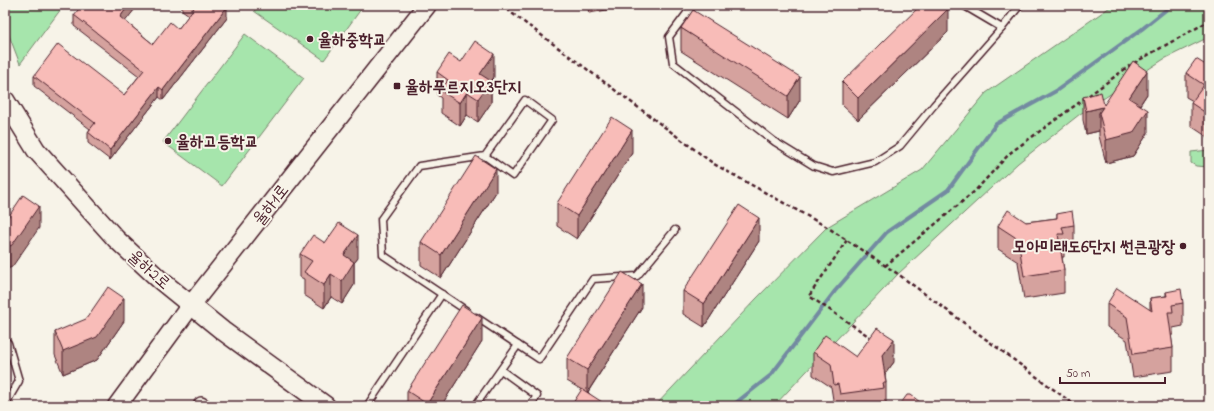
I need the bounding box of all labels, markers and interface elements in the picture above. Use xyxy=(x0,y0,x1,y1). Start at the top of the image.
place label: 율하중학교 xyxy=(318,28,386,53)
marker: 율하중학교 xyxy=(305,34,315,44)
place label: 율하푸르지오3단지 xyxy=(405,75,521,100)
marker: 율하푸르지오3단지 xyxy=(392,81,402,91)
place label: 율하고등학교 xyxy=(176,130,258,155)
marker: 율하고등학교 xyxy=(163,136,173,146)
street label: 율하1로 xyxy=(247,179,295,231)
place label: 모아미래도6단지 썬큰광장 xyxy=(1013,235,1175,260)
marker: 모아미래도6단지 썬큰광장 xyxy=(1178,241,1188,251)
street label: 율하2로 xyxy=(122,244,176,296)
scale bar xyxy=(1060,359,1165,385)
text: 50 m xyxy=(1066,365,1090,383)

